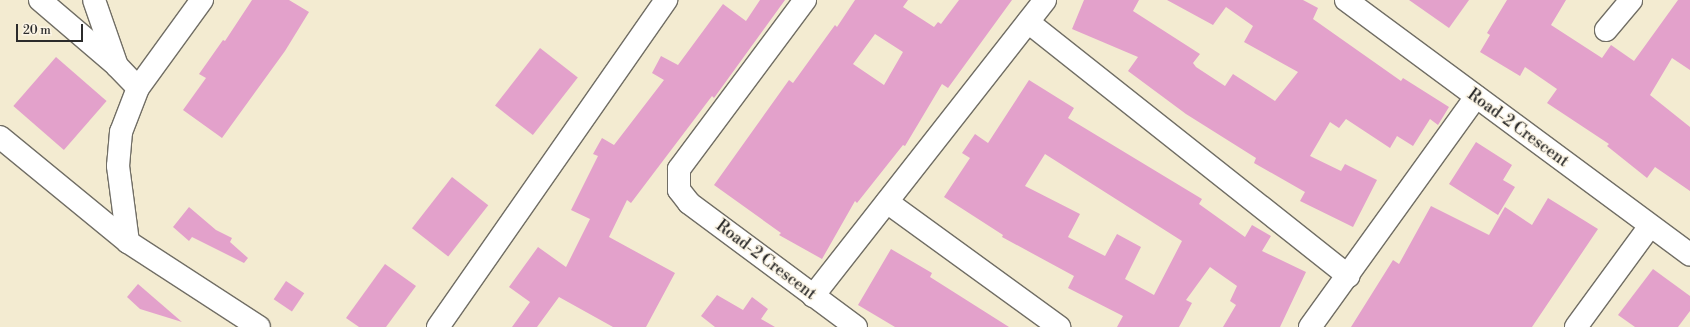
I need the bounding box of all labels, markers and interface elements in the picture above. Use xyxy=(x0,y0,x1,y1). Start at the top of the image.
scale bar xyxy=(18,16,85,42)
text: 20 m xyxy=(23,23,51,38)
street label: Road-2 Crescent xyxy=(1464,85,1572,171)
street label: Road-2 Crescent xyxy=(712,216,820,304)

